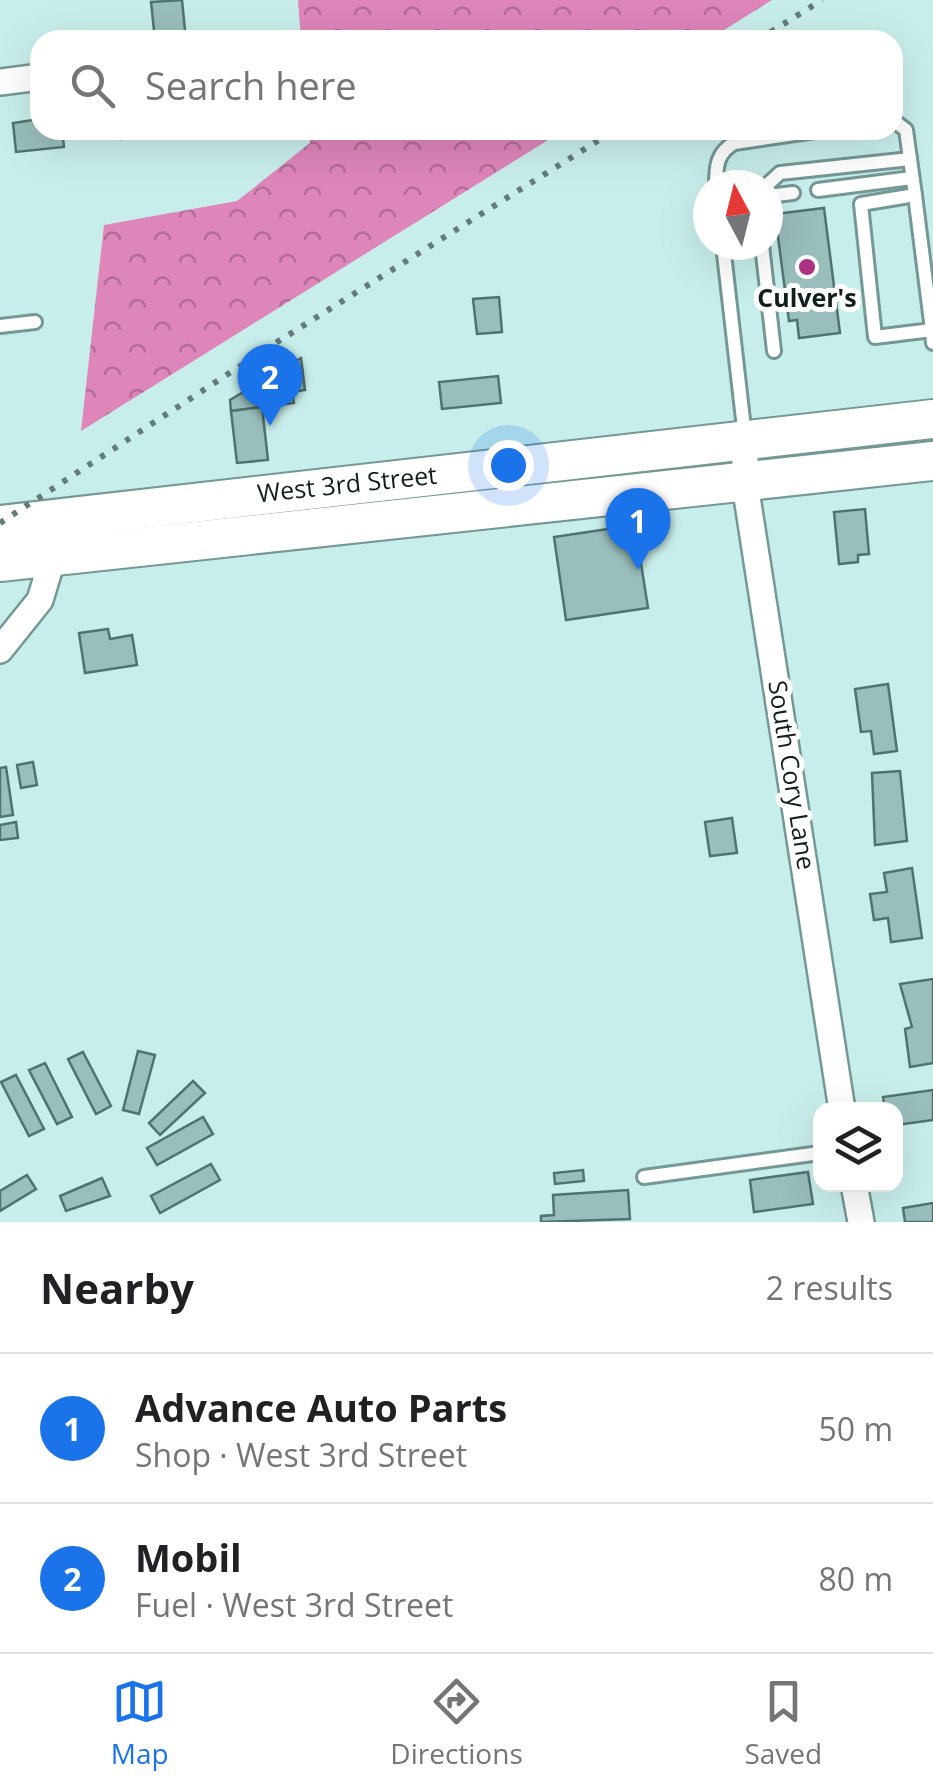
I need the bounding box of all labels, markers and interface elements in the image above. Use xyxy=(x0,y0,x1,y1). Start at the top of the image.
search box xyxy=(30,30,903,140)
icon: search xyxy=(65,58,120,113)
text: Search here xyxy=(145,59,357,111)
north arrow xyxy=(693,170,783,260)
marker: Culver's xyxy=(796,256,818,278)
place label: Culver's xyxy=(757,280,857,314)
pin: 2 xyxy=(238,344,302,426)
your location xyxy=(483,440,534,491)
street label: West 3rd Street xyxy=(255,457,439,509)
pin: 1 xyxy=(606,488,670,570)
street label: South Cory Lane xyxy=(761,678,825,872)
map controls xyxy=(813,1102,903,1192)
button: layers xyxy=(813,1102,903,1192)
text: Nearby xyxy=(40,1259,194,1316)
text: 2 results xyxy=(766,1266,893,1309)
text: Advance Auto Parts xyxy=(135,1381,507,1433)
text: 1 xyxy=(63,1407,82,1450)
text: 50 m xyxy=(818,1407,893,1450)
text: Shop · West 3rd Street xyxy=(135,1433,467,1476)
text: Mobil xyxy=(135,1531,242,1583)
text: 2 xyxy=(63,1557,82,1600)
text: 80 m xyxy=(818,1557,893,1600)
text: Fuel · West 3rd Street xyxy=(135,1583,453,1626)
tab: Map xyxy=(111,1674,169,1772)
tab: Directions xyxy=(390,1674,523,1772)
tab: Saved xyxy=(744,1674,822,1772)

